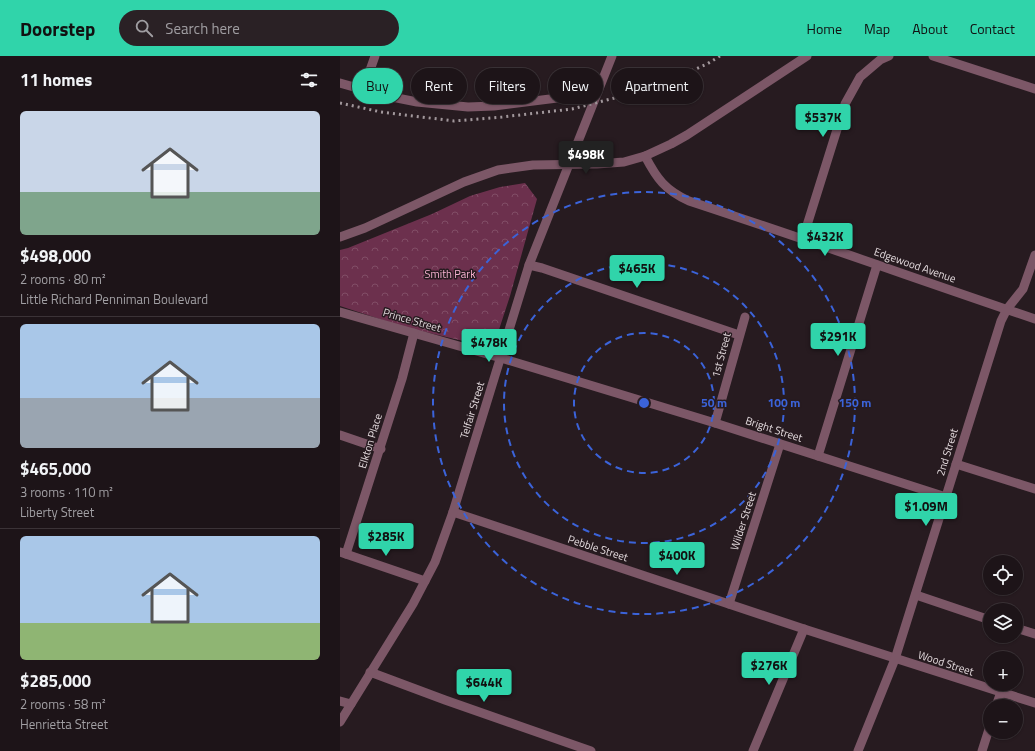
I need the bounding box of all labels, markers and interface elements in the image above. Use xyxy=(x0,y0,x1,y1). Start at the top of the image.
search box xyxy=(119,10,399,46)
text: Doorstep xyxy=(20,14,95,43)
icon: search xyxy=(133,17,155,39)
text: Search here xyxy=(165,17,240,40)
text: Home xyxy=(807,18,842,39)
text: Map xyxy=(864,18,890,39)
text: About xyxy=(912,18,948,39)
text: Contact xyxy=(970,18,1015,39)
text: 11 homes xyxy=(20,67,92,93)
chip: Buy xyxy=(352,68,403,104)
chip: Rent xyxy=(411,68,467,104)
chip: Filters xyxy=(475,68,540,104)
chip: New xyxy=(548,68,603,104)
chip: Apartment xyxy=(611,68,703,104)
icon: filters xyxy=(298,69,320,91)
pin: $537K xyxy=(795,104,851,138)
text: $537K xyxy=(805,107,841,127)
icon: home xyxy=(134,137,206,209)
pin: $498K xyxy=(558,141,614,175)
text: $498K xyxy=(568,144,604,164)
pin: $432K xyxy=(797,223,853,257)
text: $432K xyxy=(807,226,843,246)
text: $498,000 xyxy=(20,243,91,269)
street label: Edgewood Avenue xyxy=(872,244,958,287)
pin: $465K xyxy=(609,255,665,289)
text: $465K xyxy=(619,258,655,278)
park label: Smith Park xyxy=(425,266,476,282)
text: 2 rooms · 80 m² xyxy=(20,269,106,289)
text: Little Richard Penniman Boulevard xyxy=(20,289,208,309)
street label: Prince Street xyxy=(381,304,443,336)
pin: $291K xyxy=(810,323,866,357)
text: $291K xyxy=(820,326,856,346)
pin: $478K xyxy=(461,329,517,363)
street label: 1st Street xyxy=(707,331,735,379)
text: $478K xyxy=(471,332,507,352)
icon: home xyxy=(134,350,206,422)
street label: Telfair Street xyxy=(456,379,488,441)
text: 50 m xyxy=(701,393,727,412)
text: 100 m xyxy=(768,393,800,412)
text: 150 m xyxy=(839,393,871,412)
centre of rings xyxy=(637,396,651,410)
street label: Elkton Place xyxy=(354,411,386,470)
street label: Bright Street xyxy=(743,412,805,446)
street label: 2nd Street xyxy=(932,426,962,478)
text: $465,000 xyxy=(20,456,91,482)
text: 3 rooms · 110 m² xyxy=(20,482,113,502)
street label: Wilder Street xyxy=(726,490,760,552)
pin: $1.09M xyxy=(893,493,959,527)
text: $1.09M xyxy=(904,496,948,516)
text: Liberty Street xyxy=(20,502,94,522)
pin: $285K xyxy=(358,523,414,557)
text: $285K xyxy=(368,526,404,546)
street label: Pebble Street xyxy=(566,531,630,565)
pin: $400K xyxy=(649,542,705,576)
text: $400K xyxy=(659,545,695,565)
map controls xyxy=(983,555,1023,739)
button: locate xyxy=(983,555,1023,595)
icon: home xyxy=(134,562,206,634)
button: layers xyxy=(983,603,1023,643)
street label: Wood Street xyxy=(916,646,976,680)
button: + xyxy=(983,651,1023,691)
pin: $276K xyxy=(741,652,797,686)
text: $276K xyxy=(751,655,787,675)
text: $285,000 xyxy=(20,668,91,694)
pin: $644K xyxy=(456,669,512,703)
text: $644K xyxy=(466,672,502,692)
text: 2 rooms · 58 m² xyxy=(20,694,106,714)
button: − xyxy=(983,699,1023,739)
text: Henrietta Street xyxy=(20,714,108,734)

